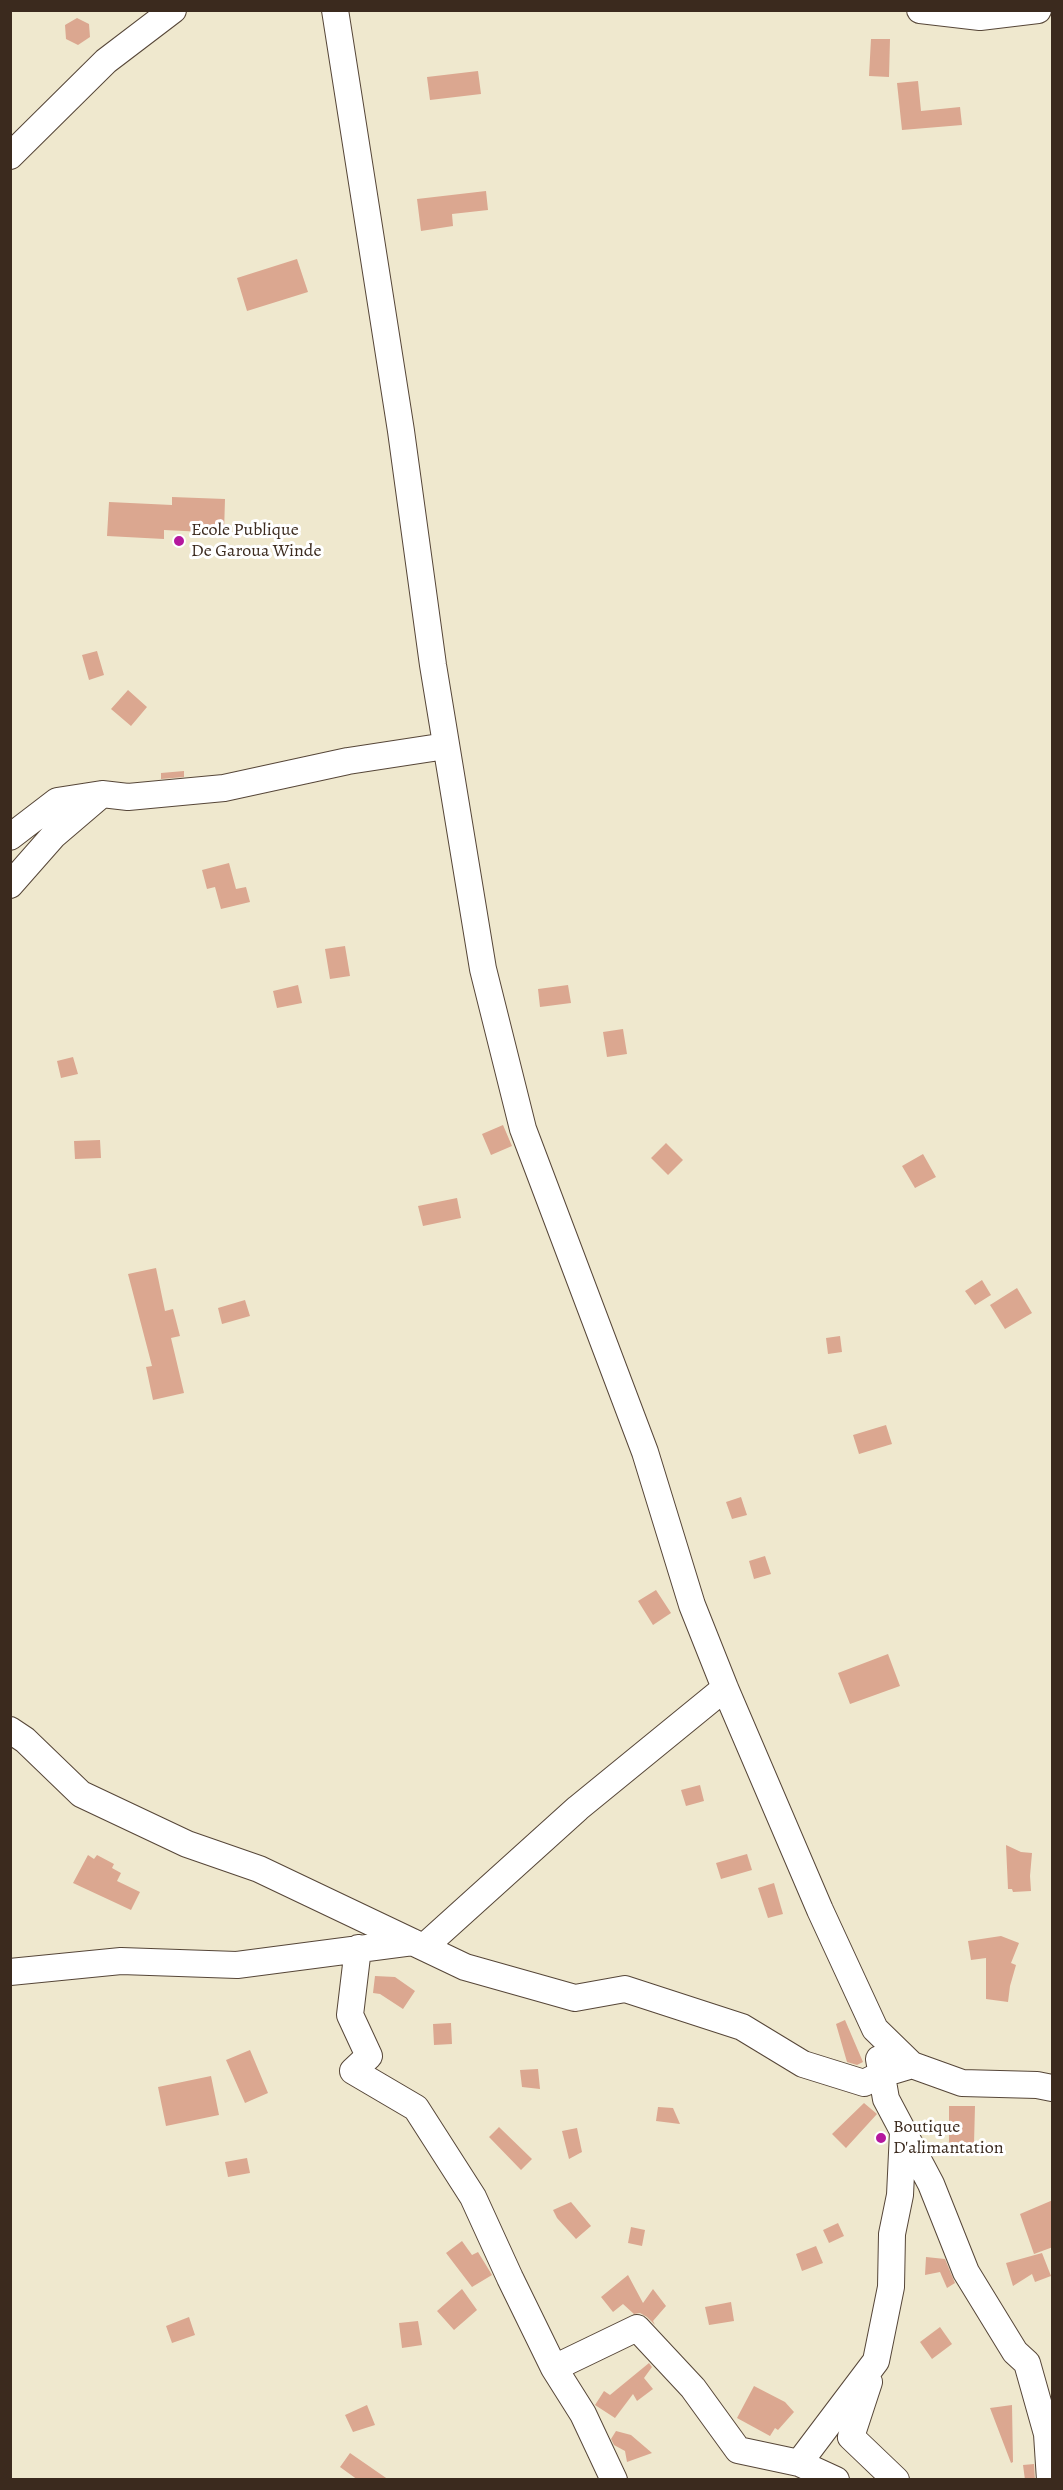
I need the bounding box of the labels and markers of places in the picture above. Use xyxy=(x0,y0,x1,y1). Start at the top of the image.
place label: Ecole Publique De Garoua Winde xyxy=(191,520,322,562)
marker: Ecole Publique De Garoua Winde xyxy=(172,534,186,548)
place label: Boutique D'alimantation xyxy=(893,2117,1004,2160)
marker: Boutique D'alimantation xyxy=(874,2131,888,2145)

